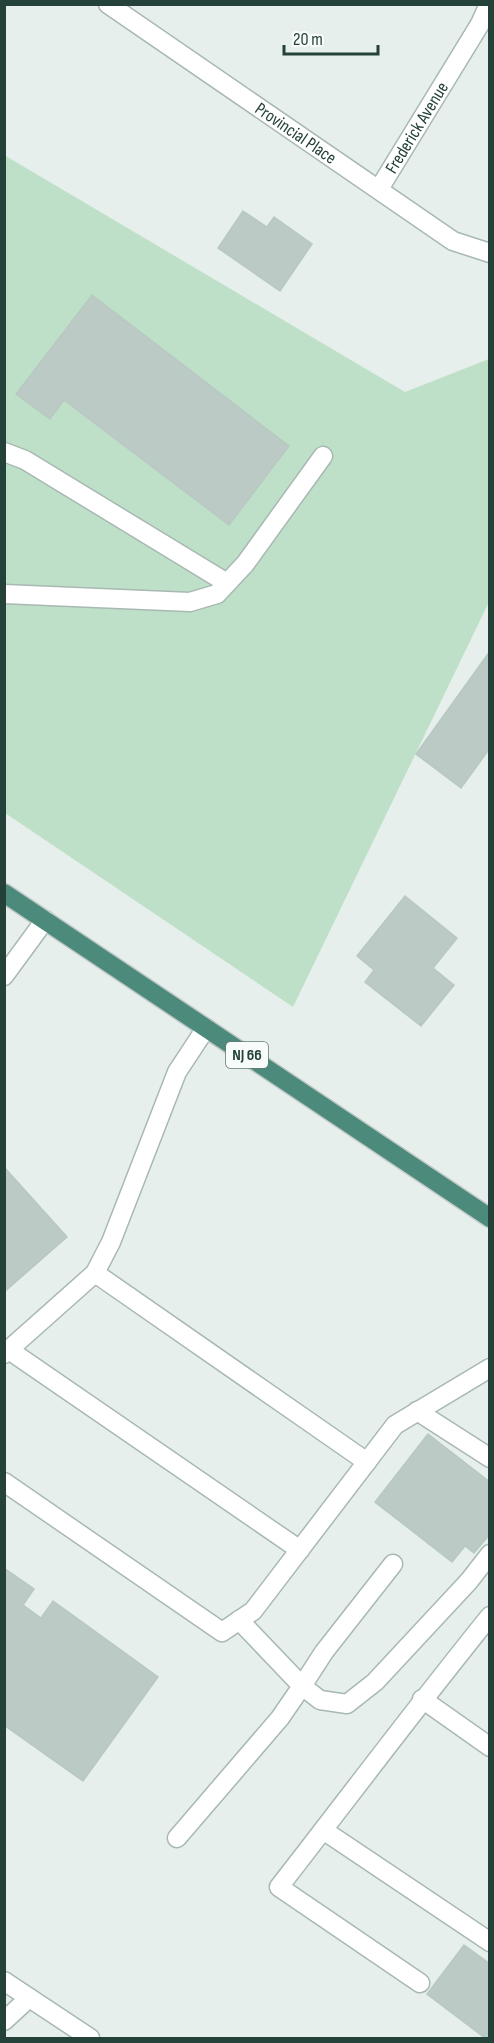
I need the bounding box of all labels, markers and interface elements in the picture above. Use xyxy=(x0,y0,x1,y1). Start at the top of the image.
scale bar xyxy=(284,18,378,56)
text: 20 m xyxy=(293,29,323,50)
street label: Frederick Avenue xyxy=(381,78,453,177)
street label: Provincial Place xyxy=(251,98,341,168)
road number: NJ 66 xyxy=(226,1042,268,1068)

